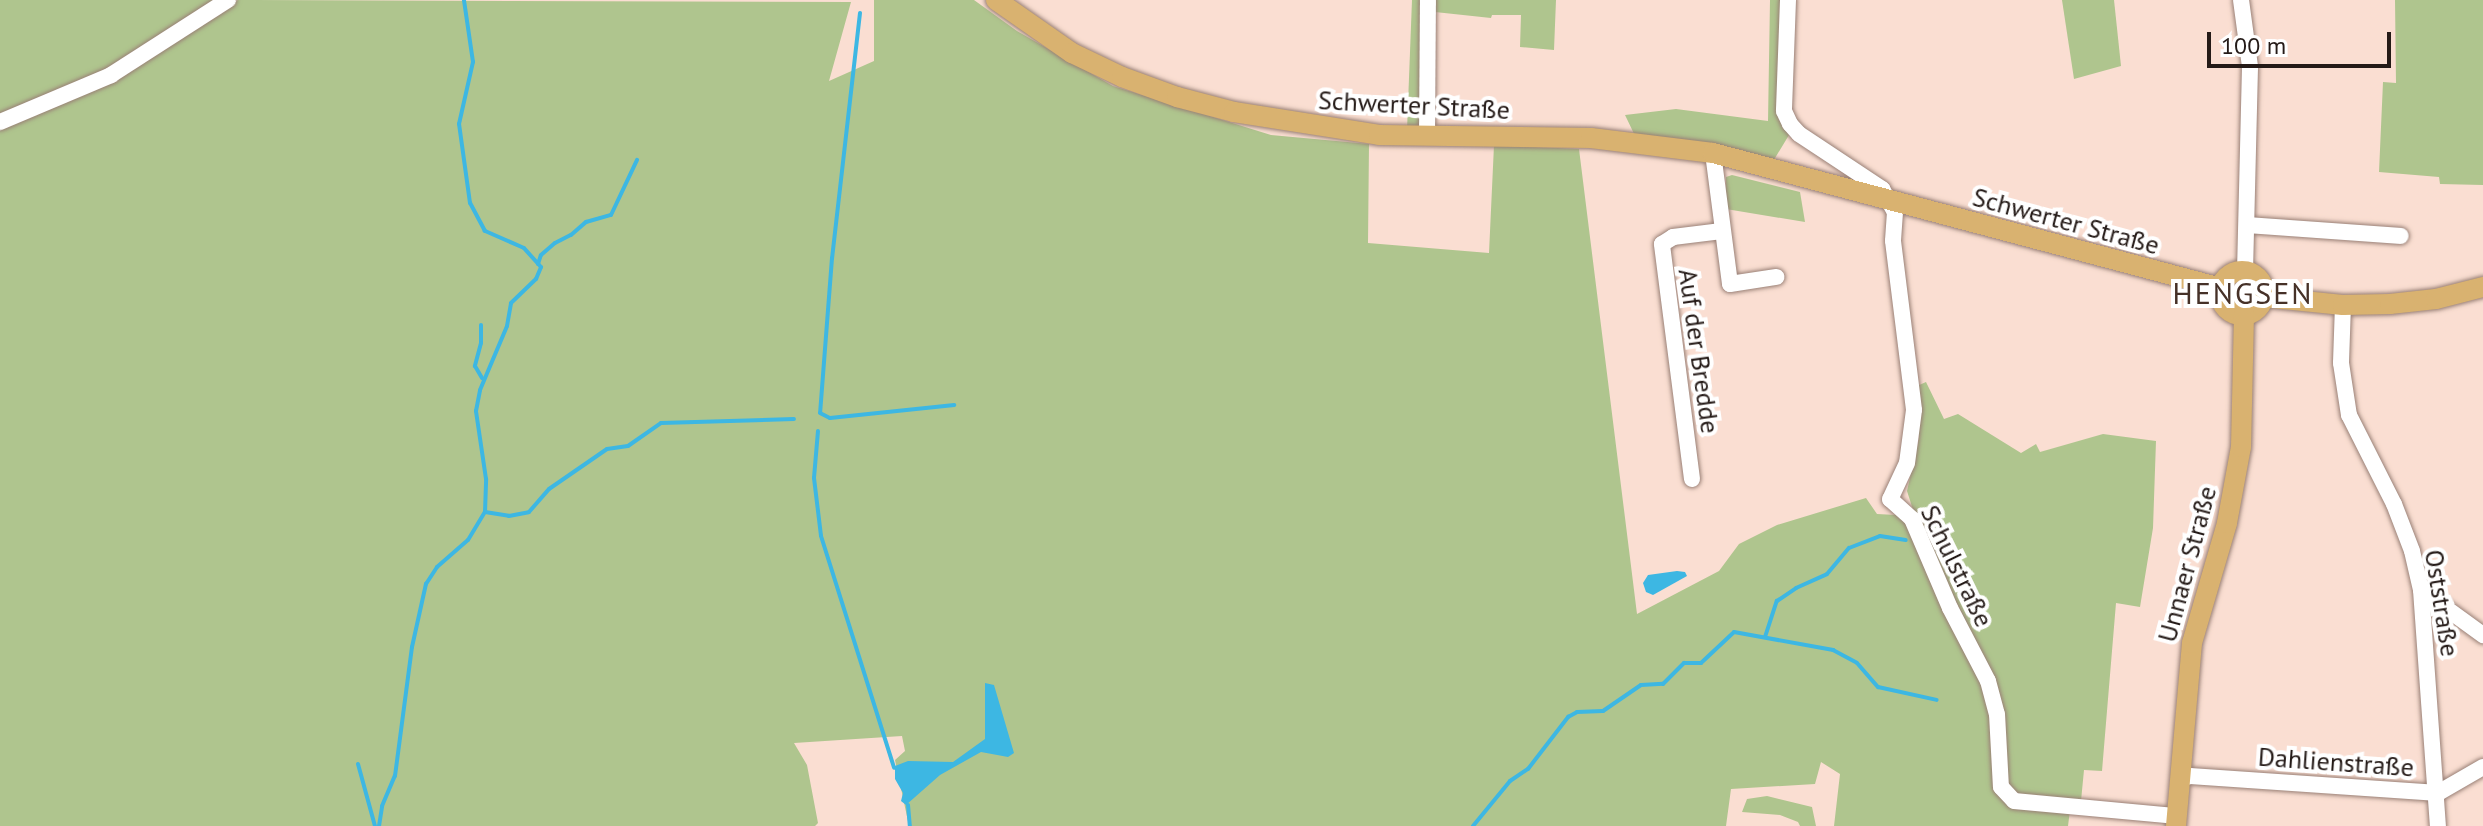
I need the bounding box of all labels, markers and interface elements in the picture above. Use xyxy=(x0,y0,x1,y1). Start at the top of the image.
scale bar xyxy=(2211,16,2395,66)
text: 100 m xyxy=(2221,30,2286,61)
street label: Schwerter Straße xyxy=(1317,84,1511,126)
street label: Schwerter Straße xyxy=(1969,181,2163,261)
street label: Auf der Bredde xyxy=(1672,267,1726,435)
district label: HENGSEN xyxy=(2173,275,2313,311)
street label: Unnaer Straße xyxy=(2151,483,2223,645)
street label: Schulstraße xyxy=(1914,500,2000,632)
street label: Oststraße xyxy=(2418,547,2466,659)
street label: Dahlienstraße xyxy=(2257,741,2415,783)

